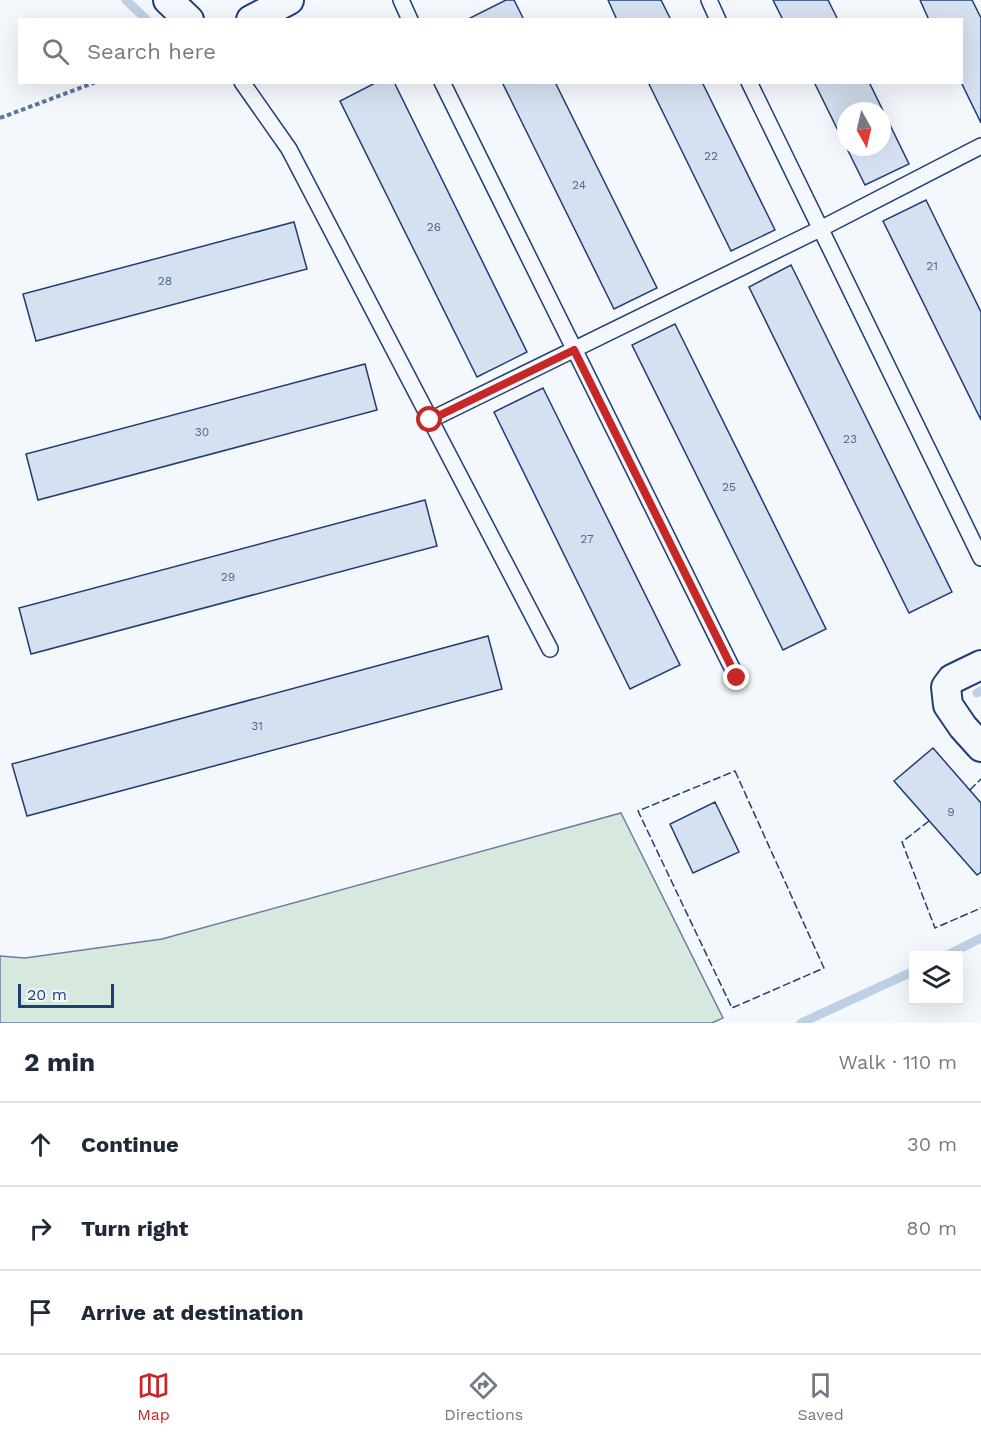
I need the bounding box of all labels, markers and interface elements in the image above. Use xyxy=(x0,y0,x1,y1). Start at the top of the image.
search box xyxy=(18,18,963,84)
icon: search xyxy=(39,35,72,68)
text: Search here xyxy=(87,39,216,64)
north arrow xyxy=(837,102,891,156)
house number: 22 xyxy=(704,149,718,163)
house number: 24 xyxy=(572,178,586,192)
house number: 26 xyxy=(427,220,441,234)
house number: 21 xyxy=(926,259,938,273)
house number: 28 xyxy=(158,274,172,288)
route start xyxy=(416,406,442,432)
house number: 30 xyxy=(195,425,209,439)
house number: 23 xyxy=(843,432,857,446)
house number: 25 xyxy=(722,480,736,494)
house number: 27 xyxy=(580,532,594,546)
house number: 29 xyxy=(221,570,235,584)
route end xyxy=(723,664,749,690)
house number: 31 xyxy=(251,719,263,733)
house number: 9 xyxy=(947,805,955,819)
map controls xyxy=(909,951,963,1005)
button: layers xyxy=(909,951,963,1005)
scale bar xyxy=(18,981,114,1008)
text: 20 m xyxy=(27,985,67,1004)
text: 2 min xyxy=(24,1047,95,1077)
text: Walk · 110 m xyxy=(839,1050,957,1074)
icon: ahead xyxy=(24,1128,57,1161)
text: Continue xyxy=(81,1132,179,1157)
text: 30 m xyxy=(907,1132,957,1156)
icon: right xyxy=(24,1212,57,1245)
text: Turn right xyxy=(81,1216,188,1241)
text: 80 m xyxy=(906,1216,957,1240)
icon: arrive xyxy=(24,1296,57,1329)
text: Arrive at destination xyxy=(81,1300,304,1325)
tab: Map xyxy=(137,1369,170,1424)
tab: Directions xyxy=(444,1369,523,1424)
tab: Saved xyxy=(797,1369,844,1424)

